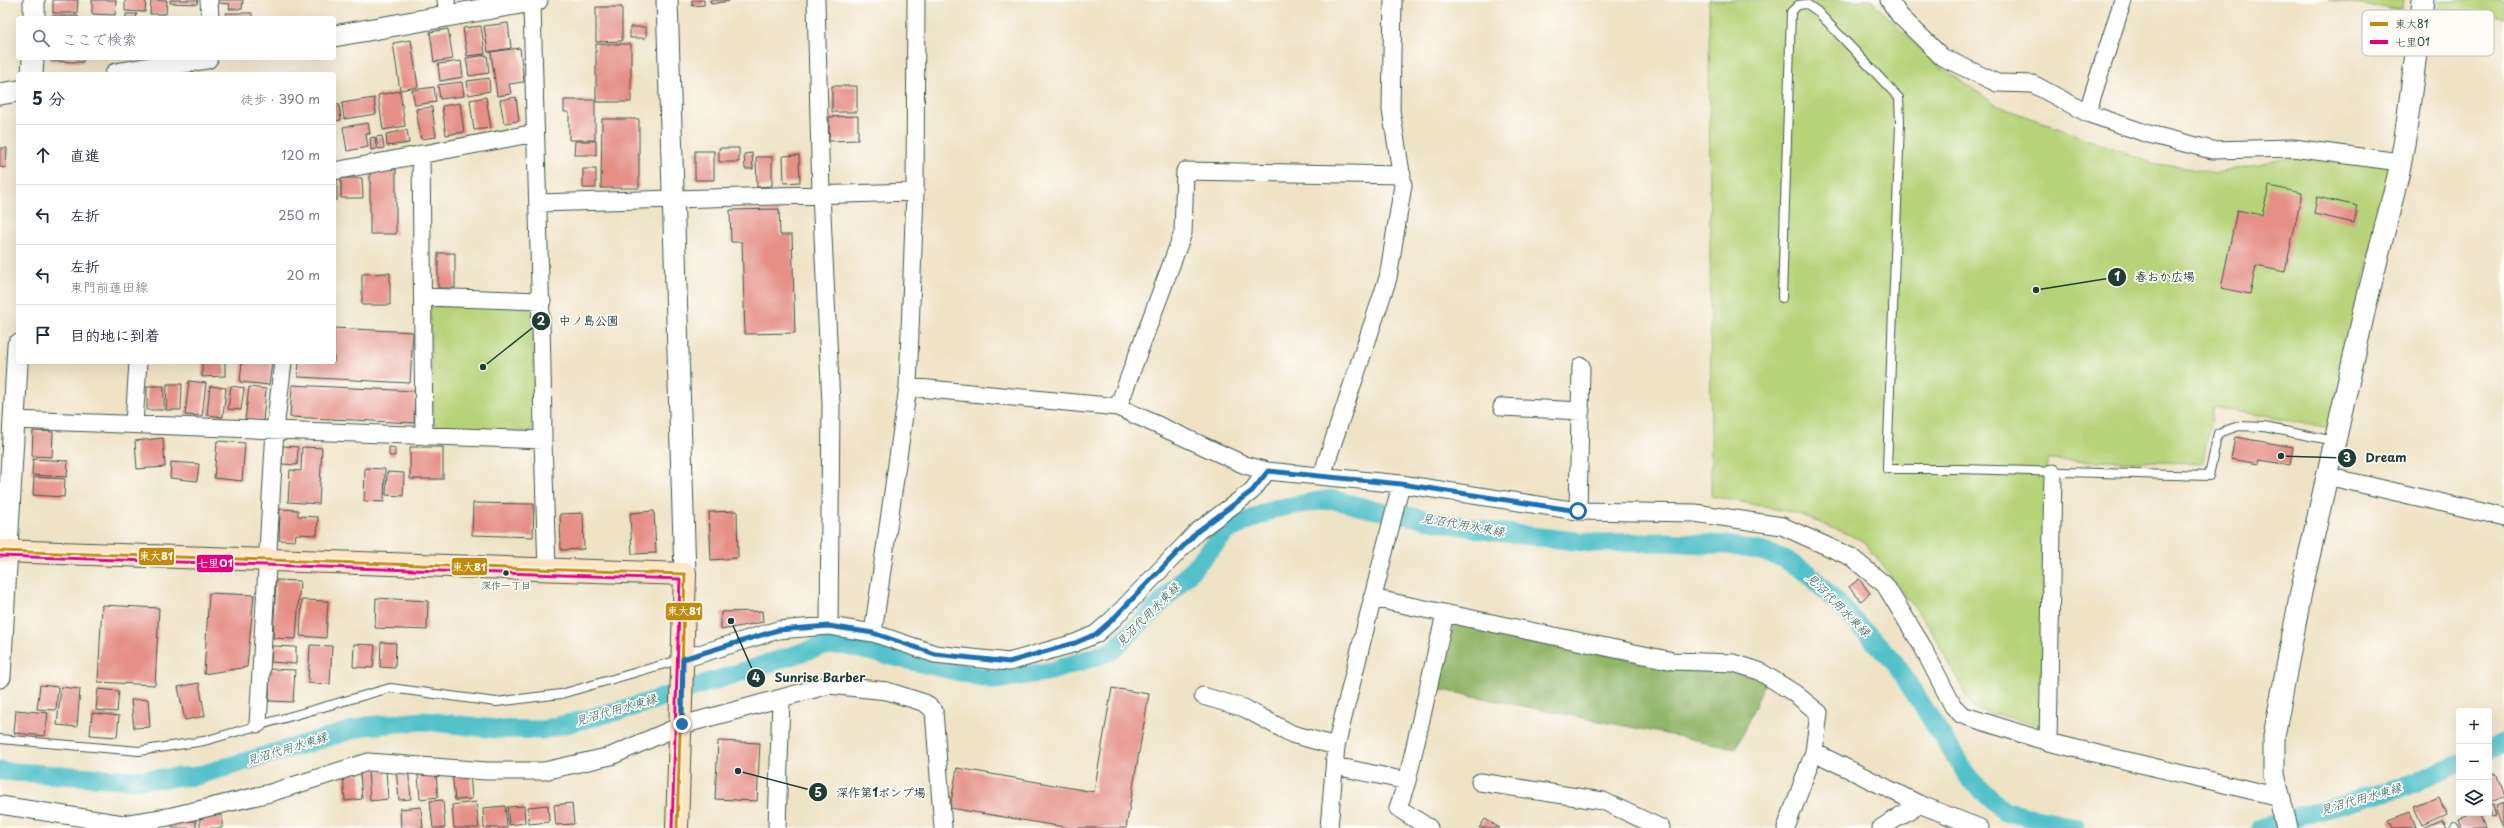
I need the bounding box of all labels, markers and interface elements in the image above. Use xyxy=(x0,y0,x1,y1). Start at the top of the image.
legend xyxy=(2362,10,2494,56)
text: 東大81 xyxy=(2395,15,2429,32)
search box xyxy=(16,16,336,60)
icon: search xyxy=(30,27,52,49)
text: ここで検索 xyxy=(62,27,137,50)
text: 七里01 xyxy=(2395,33,2430,50)
text: 5 分 xyxy=(32,85,65,111)
text: 徒歩 · 390 m xyxy=(241,89,320,108)
text: 直進 xyxy=(70,143,100,166)
icon: ahead xyxy=(32,144,54,166)
text: 120 m xyxy=(281,145,320,164)
text: 左折 xyxy=(70,203,100,226)
icon: left xyxy=(32,204,54,226)
text: 250 m xyxy=(278,205,320,224)
text: 左折 xyxy=(70,254,100,277)
icon: left xyxy=(32,264,54,286)
text: 20 m xyxy=(286,265,320,284)
callout: 春おか広場 xyxy=(2107,265,2203,289)
text: 1 xyxy=(2114,267,2120,285)
text: 春おか広場 xyxy=(2135,267,2195,285)
text: 東門前蓮田線 xyxy=(70,277,148,296)
callout: 中ノ島公園 xyxy=(531,309,627,333)
text: 2 xyxy=(537,311,546,329)
text: 中ノ島公園 xyxy=(559,311,619,329)
text: 目的地に到着 xyxy=(70,323,160,346)
icon: arrive xyxy=(32,324,54,346)
callout: Dream xyxy=(2337,446,2414,470)
text: 3 xyxy=(2343,448,2351,466)
text: Dream xyxy=(2366,448,2406,466)
route start xyxy=(1569,502,1587,520)
water label: 見沼代用水東縁 xyxy=(1420,508,1507,540)
line badge: 東大81 xyxy=(138,547,175,566)
text: 東大81 xyxy=(139,547,173,564)
line badge: 七里01 xyxy=(196,554,234,573)
text: 七里01 xyxy=(197,554,233,571)
line badge: 東大81 xyxy=(451,557,488,576)
text: 東大81 xyxy=(452,558,486,575)
marker: 深作一丁目 xyxy=(501,568,511,578)
water label: 見沼代用水東縁 xyxy=(1803,568,1875,641)
place label: 深作一丁目 xyxy=(481,577,531,592)
water label: 見沼代用水東縁 xyxy=(1111,578,1184,650)
line badge: 東大81 xyxy=(665,602,703,621)
text: 東大81 xyxy=(667,602,701,619)
callout: Sunrise Barber xyxy=(746,666,873,690)
text: 4 xyxy=(752,668,760,686)
text: Sunrise Barber xyxy=(774,668,866,686)
water label: 見沼代用水東縁 xyxy=(573,689,660,729)
map controls xyxy=(2456,708,2492,816)
button: + xyxy=(2456,708,2492,744)
route end xyxy=(673,715,691,733)
water label: 見沼代用水東縁 xyxy=(244,727,330,769)
button: − xyxy=(2456,744,2492,780)
water label: 見沼代用水東縁 xyxy=(2318,778,2405,818)
callout: 深作第1ポンプ場 xyxy=(808,780,934,804)
button: layers xyxy=(2456,780,2492,816)
text: 5 xyxy=(814,783,822,801)
text: 深作第1ポンプ場 xyxy=(836,783,926,801)

